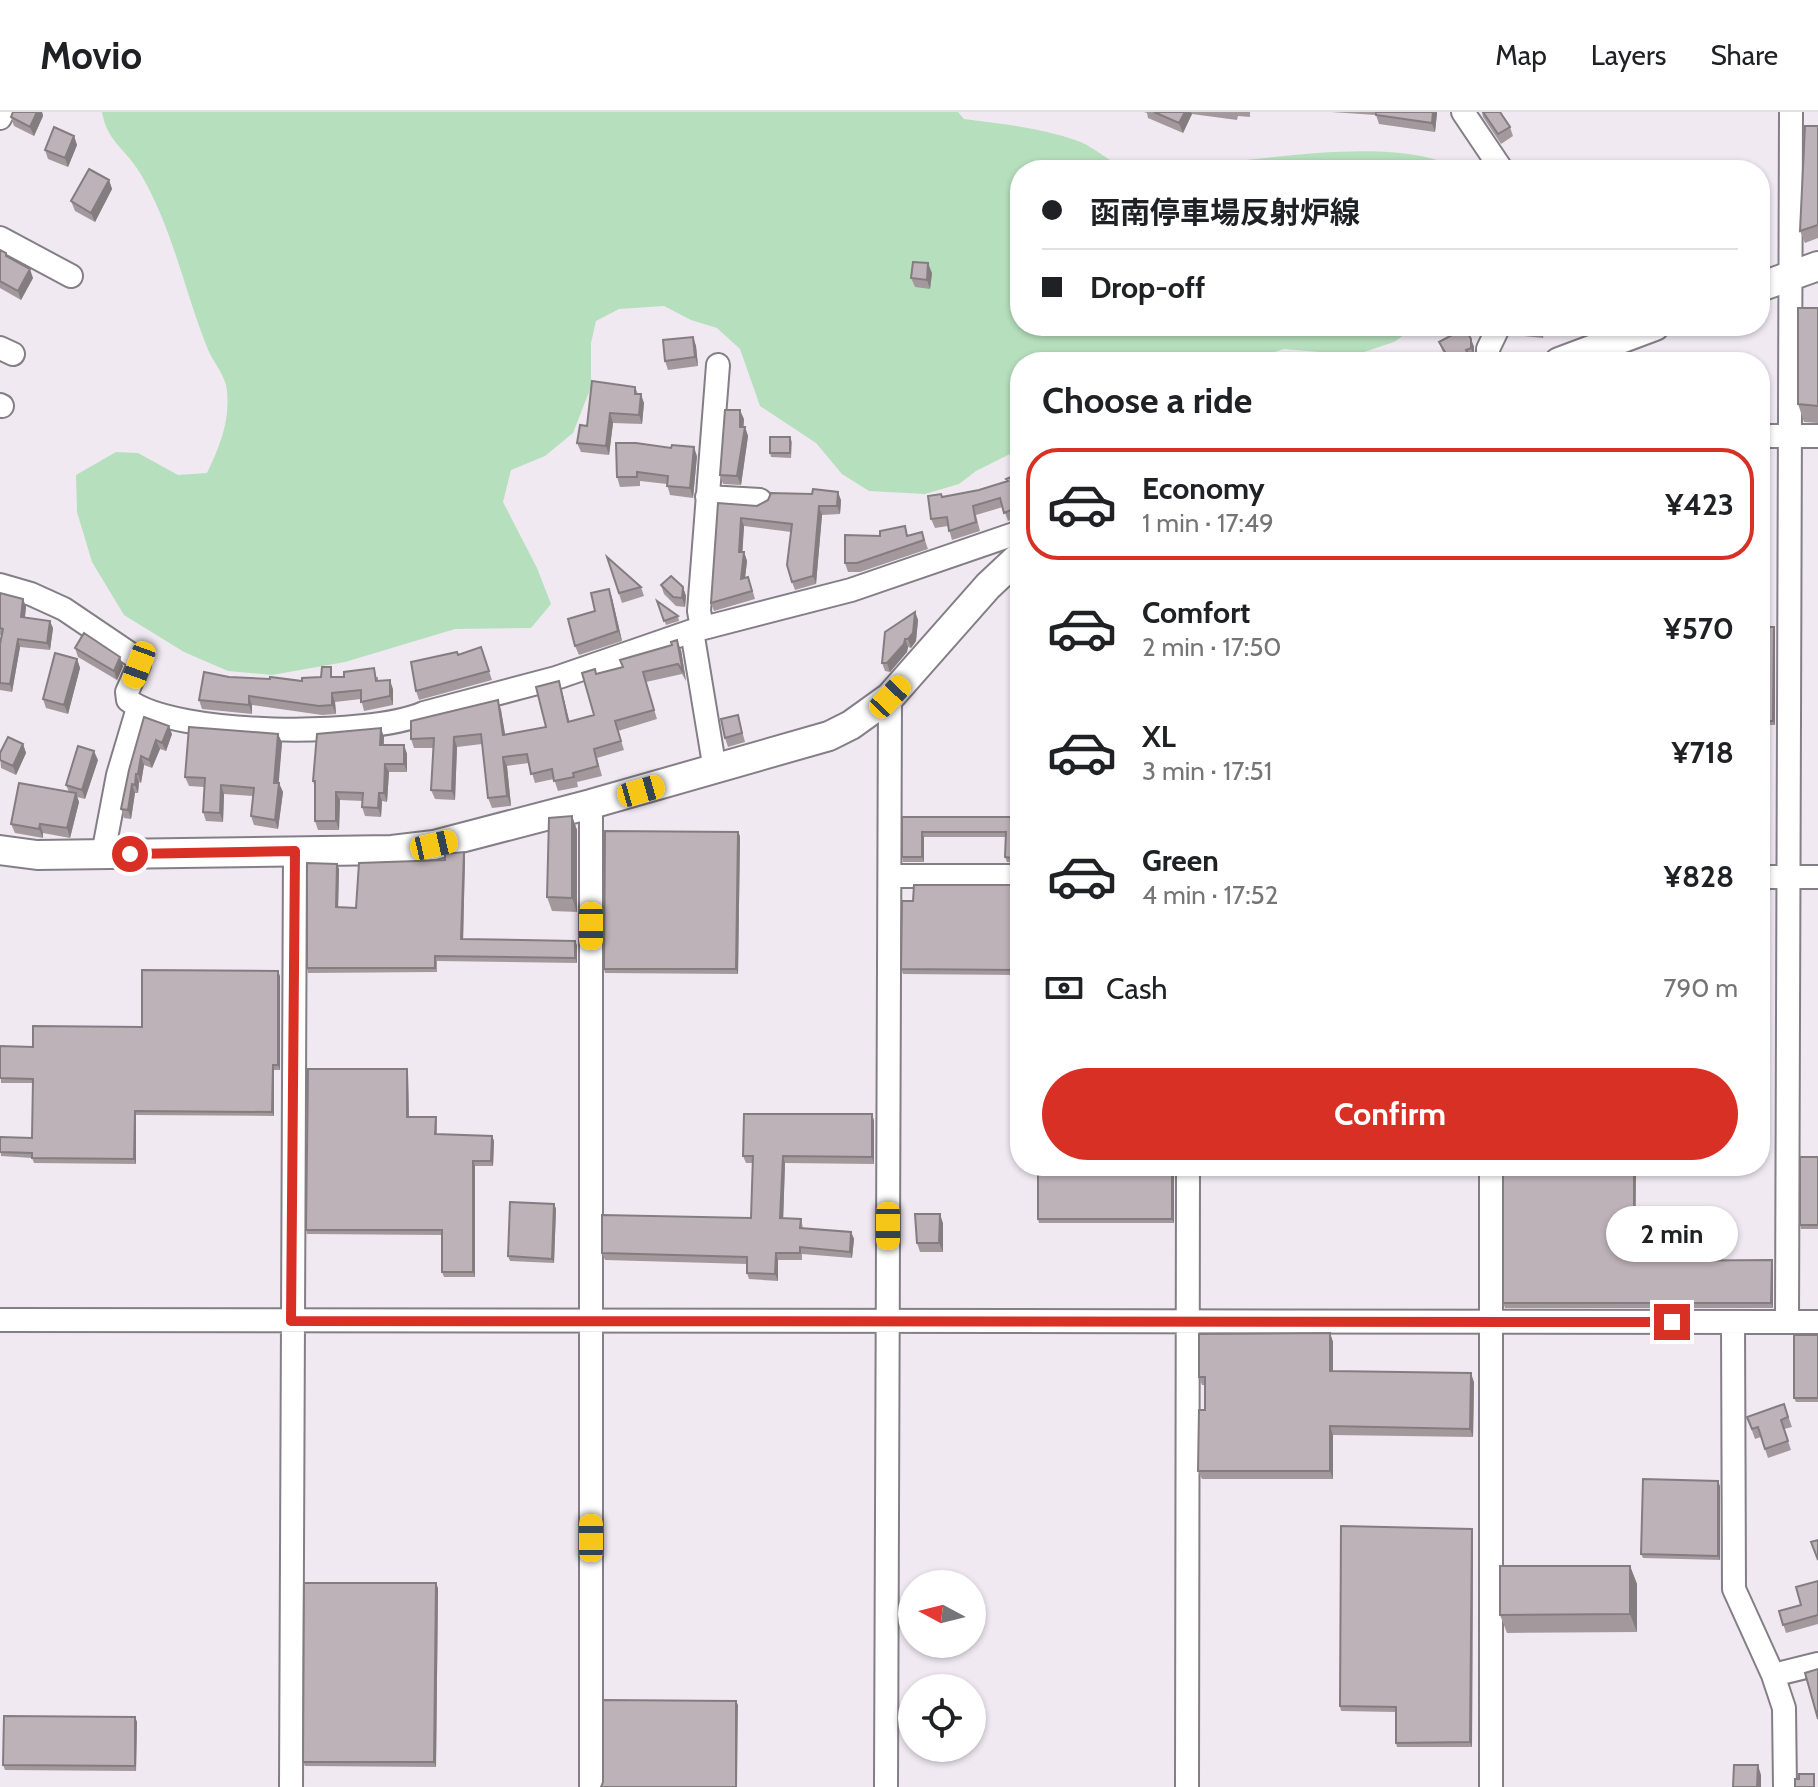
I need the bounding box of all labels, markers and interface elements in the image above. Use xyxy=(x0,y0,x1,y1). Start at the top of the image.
text: Movio xyxy=(40,32,142,79)
text: Map xyxy=(1495,38,1547,72)
text: Layers xyxy=(1591,38,1666,72)
text: Share xyxy=(1710,38,1778,72)
text: 函南停車場反射炉線 xyxy=(1090,194,1360,231)
text: Drop-off xyxy=(1090,269,1205,306)
text: Choose a ride xyxy=(1042,378,1252,422)
icon: car xyxy=(1046,468,1118,540)
text: Economy xyxy=(1142,470,1265,507)
text: ¥423 xyxy=(1665,486,1734,523)
text: 1 min · 17:49 xyxy=(1142,507,1274,539)
icon: car xyxy=(1046,592,1118,664)
text: Comfort xyxy=(1142,594,1250,631)
text: ¥570 xyxy=(1664,610,1734,647)
text: 2 min · 17:50 xyxy=(1142,631,1281,663)
car xyxy=(120,638,158,692)
car xyxy=(865,671,915,723)
icon: car xyxy=(1046,716,1118,788)
text: XL xyxy=(1142,718,1176,755)
text: ¥718 xyxy=(1671,734,1734,771)
text: 3 min · 17:51 xyxy=(1142,755,1272,787)
car xyxy=(615,773,667,809)
car xyxy=(408,828,460,862)
route start xyxy=(112,836,148,872)
icon: car xyxy=(1046,840,1118,912)
text: Green xyxy=(1142,842,1219,879)
text: ¥828 xyxy=(1664,858,1734,895)
text: 4 min · 17:52 xyxy=(1142,879,1278,911)
car xyxy=(579,902,603,950)
icon: cash xyxy=(1042,966,1086,1010)
text: Cash xyxy=(1106,970,1168,1007)
text: 790 m xyxy=(1663,972,1738,1004)
button: Confirm xyxy=(1042,1068,1738,1160)
car xyxy=(876,1202,900,1250)
callout: 2 min xyxy=(1606,1206,1738,1262)
text: 2 min xyxy=(1641,1218,1703,1250)
route end xyxy=(1654,1304,1690,1340)
car xyxy=(579,1514,603,1562)
north arrow xyxy=(898,1570,986,1658)
map controls xyxy=(898,1570,986,1762)
button: locate xyxy=(898,1674,986,1762)

